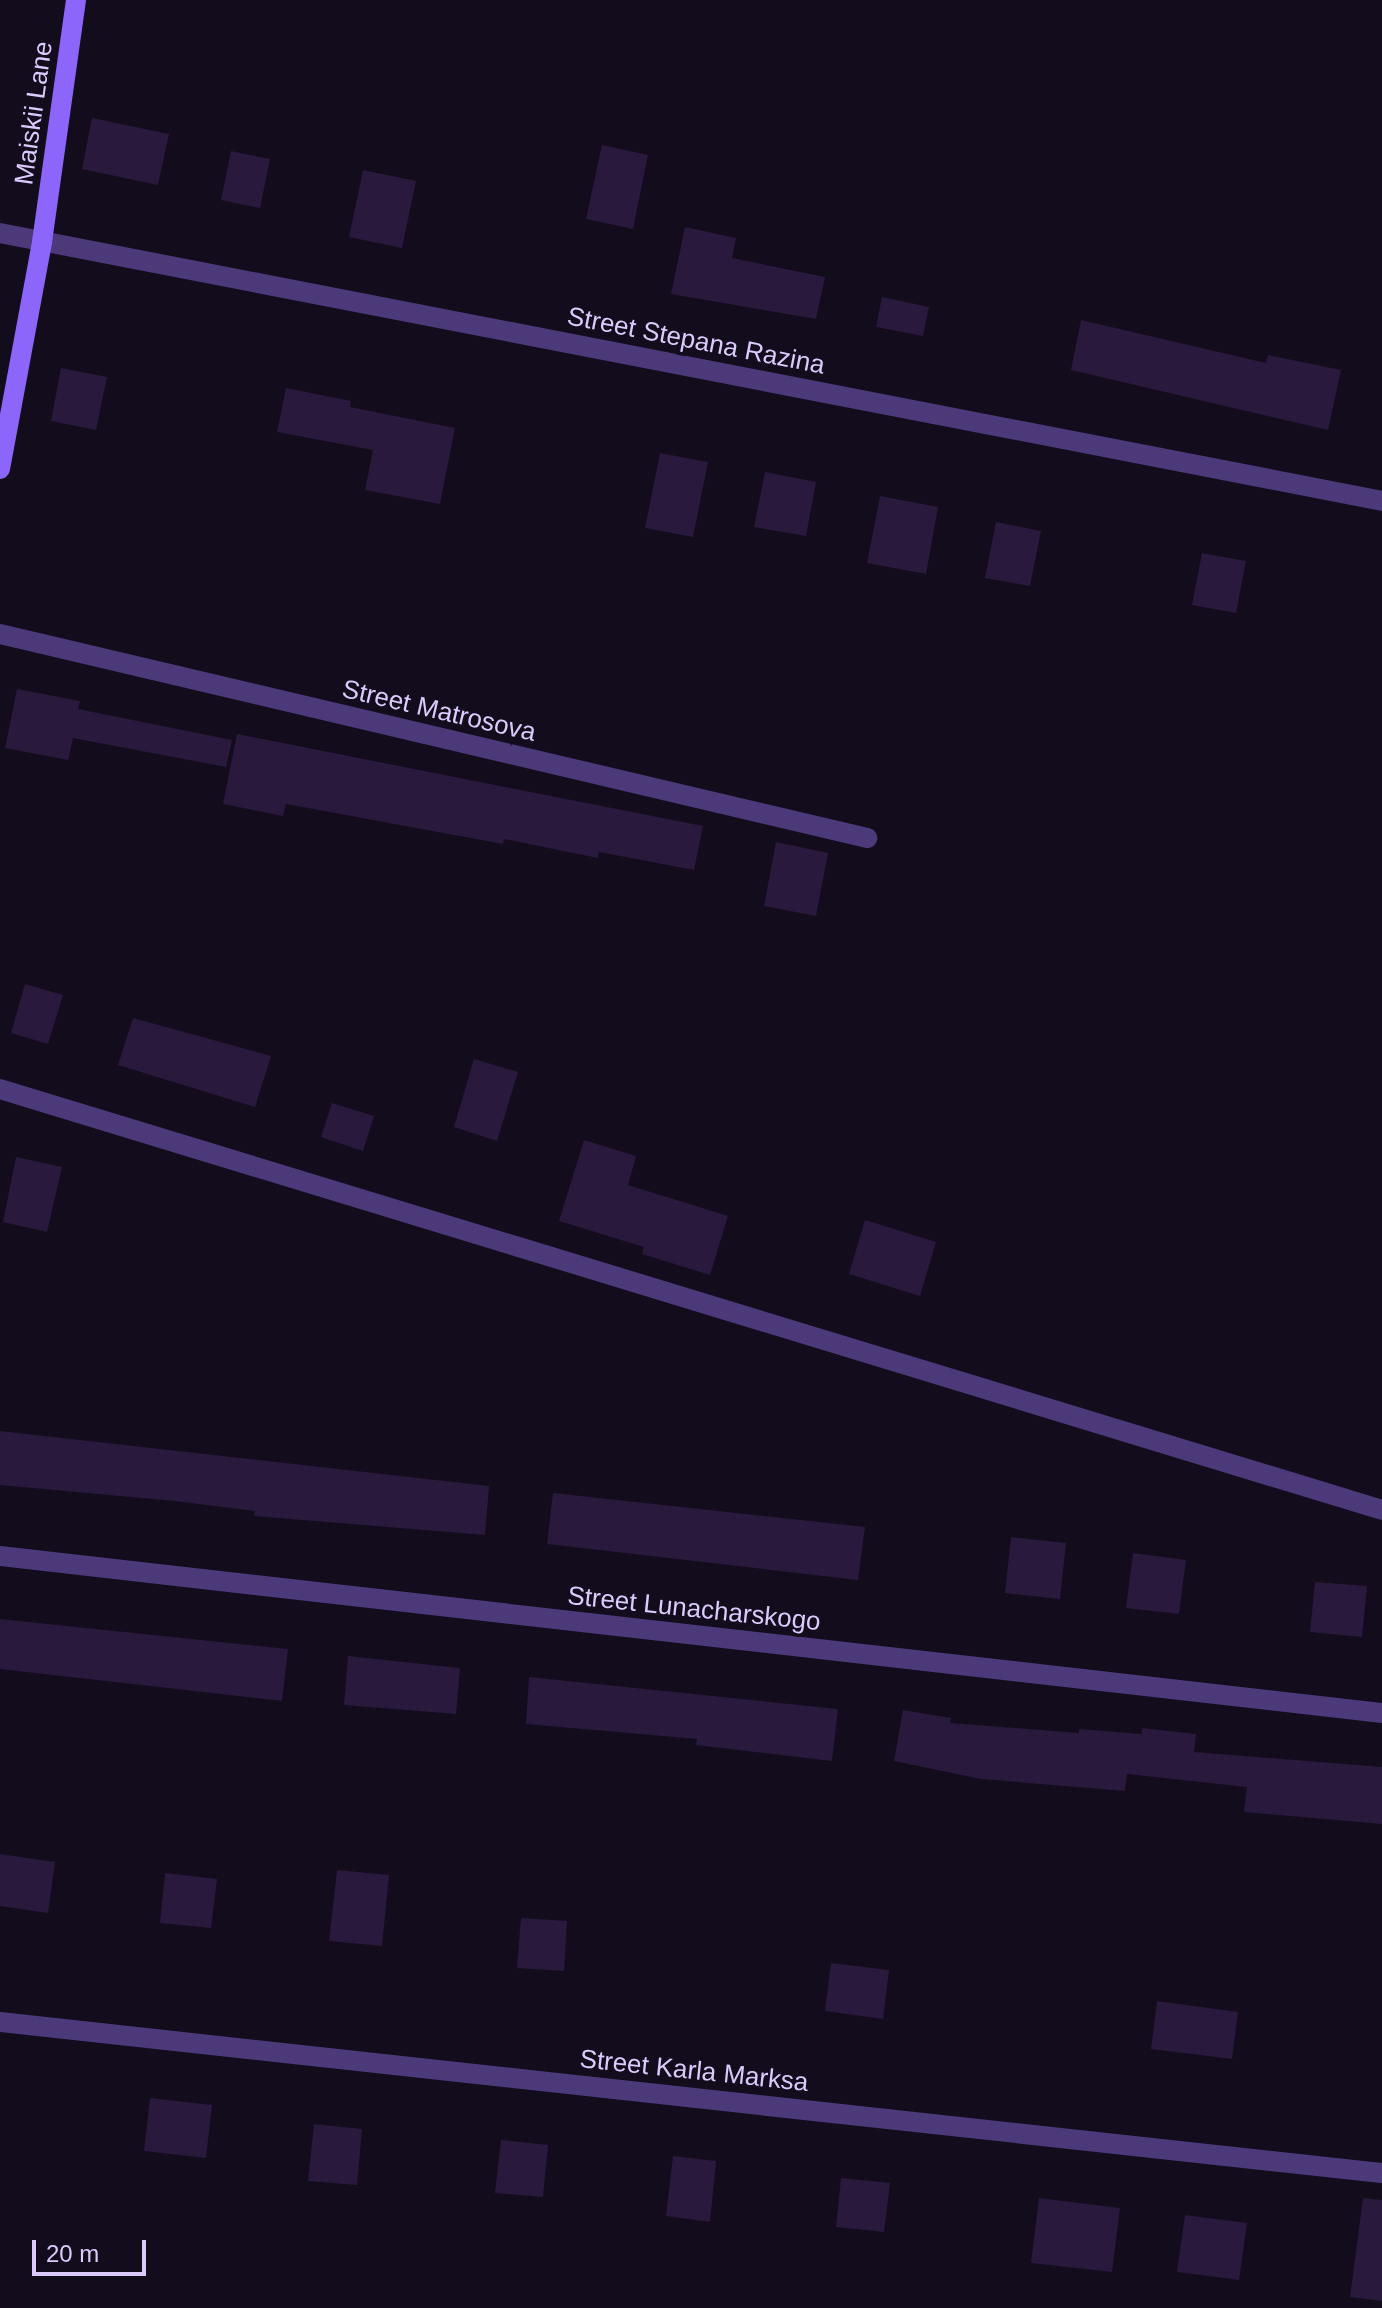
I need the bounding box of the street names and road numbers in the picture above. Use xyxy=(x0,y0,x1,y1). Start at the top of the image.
street label: Maiskii Lane xyxy=(8,39,60,187)
street label: Street Stepana Razina xyxy=(565,301,827,381)
street label: Street Matrosova xyxy=(339,674,539,748)
street label: Street Lunacharskogo xyxy=(566,1580,822,1638)
street label: Street Karla Marksa xyxy=(578,2043,810,2099)

